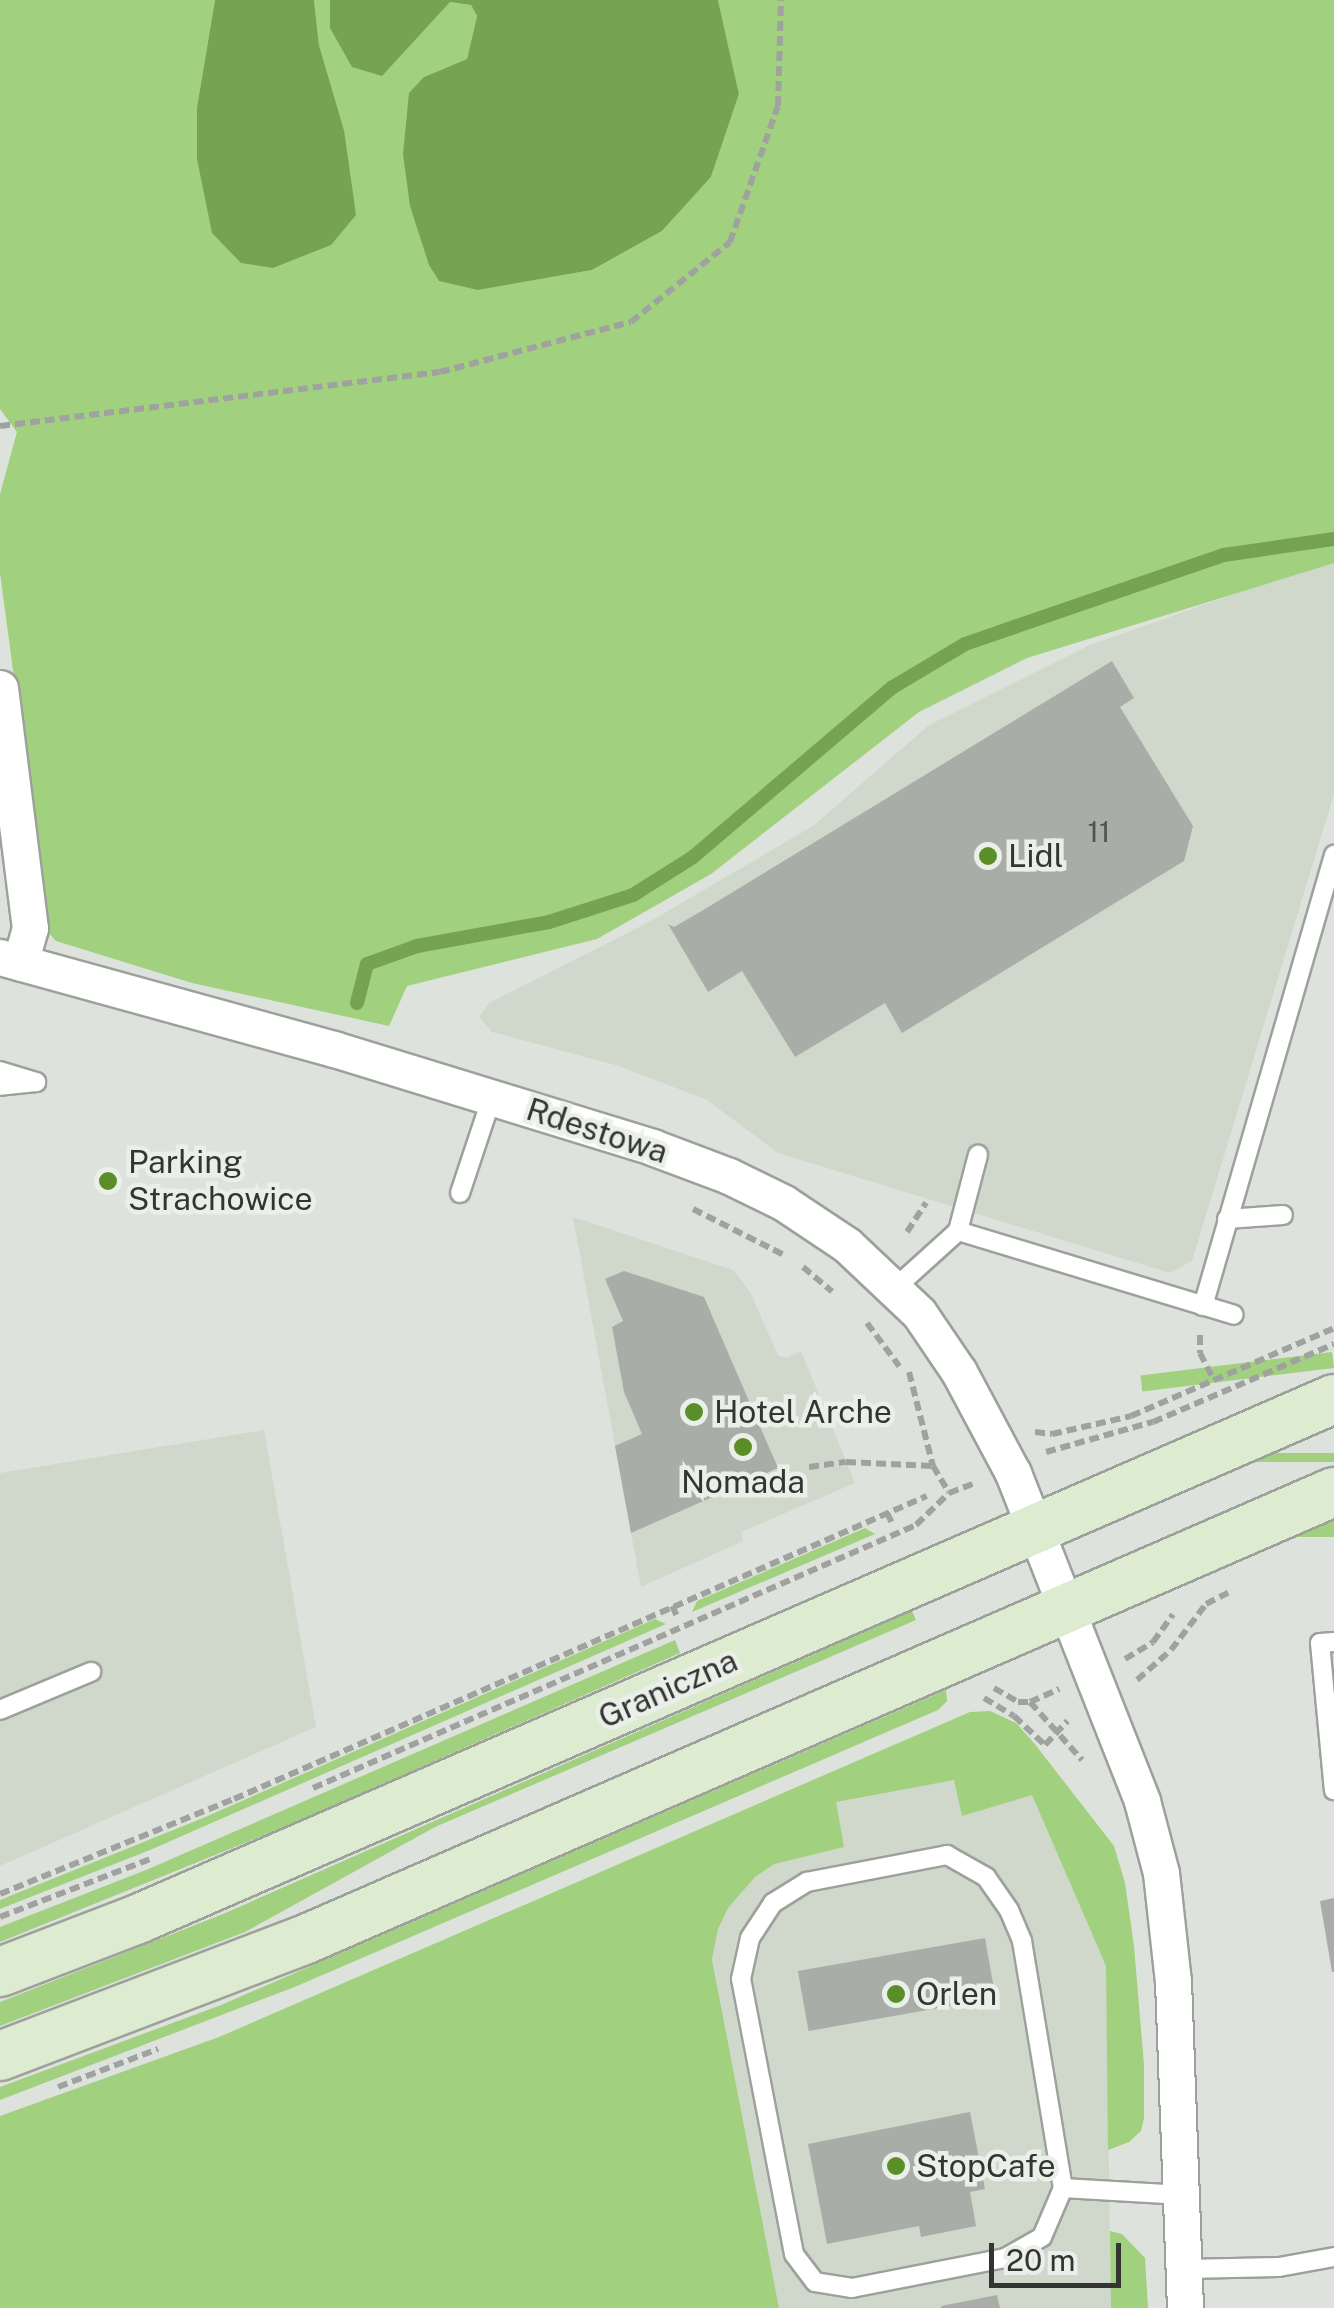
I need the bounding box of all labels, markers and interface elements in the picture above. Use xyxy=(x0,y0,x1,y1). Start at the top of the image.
house number: 11 xyxy=(1088,815,1110,849)
place label: Lidl xyxy=(1008,837,1063,875)
marker: Lidl xyxy=(977,845,999,867)
street label: Rdestowa xyxy=(522,1090,672,1172)
place label: Parking Strachowice xyxy=(128,1144,313,1219)
marker: Parking Strachowice xyxy=(97,1170,119,1192)
place label: Hotel Arche xyxy=(714,1393,892,1431)
marker: Hotel Arche xyxy=(683,1401,705,1423)
marker: Nomada xyxy=(732,1436,754,1458)
place label: Nomada xyxy=(681,1463,805,1501)
street label: Graniczna xyxy=(593,1641,743,1737)
place label: Orlen xyxy=(916,1975,997,2013)
marker: Orlen xyxy=(885,1983,907,2005)
place label: StopCafe xyxy=(916,2147,1056,2185)
marker: StopCafe xyxy=(885,2155,907,2177)
scale bar xyxy=(994,2223,1126,2285)
text: 20 m xyxy=(1006,2242,1075,2278)

